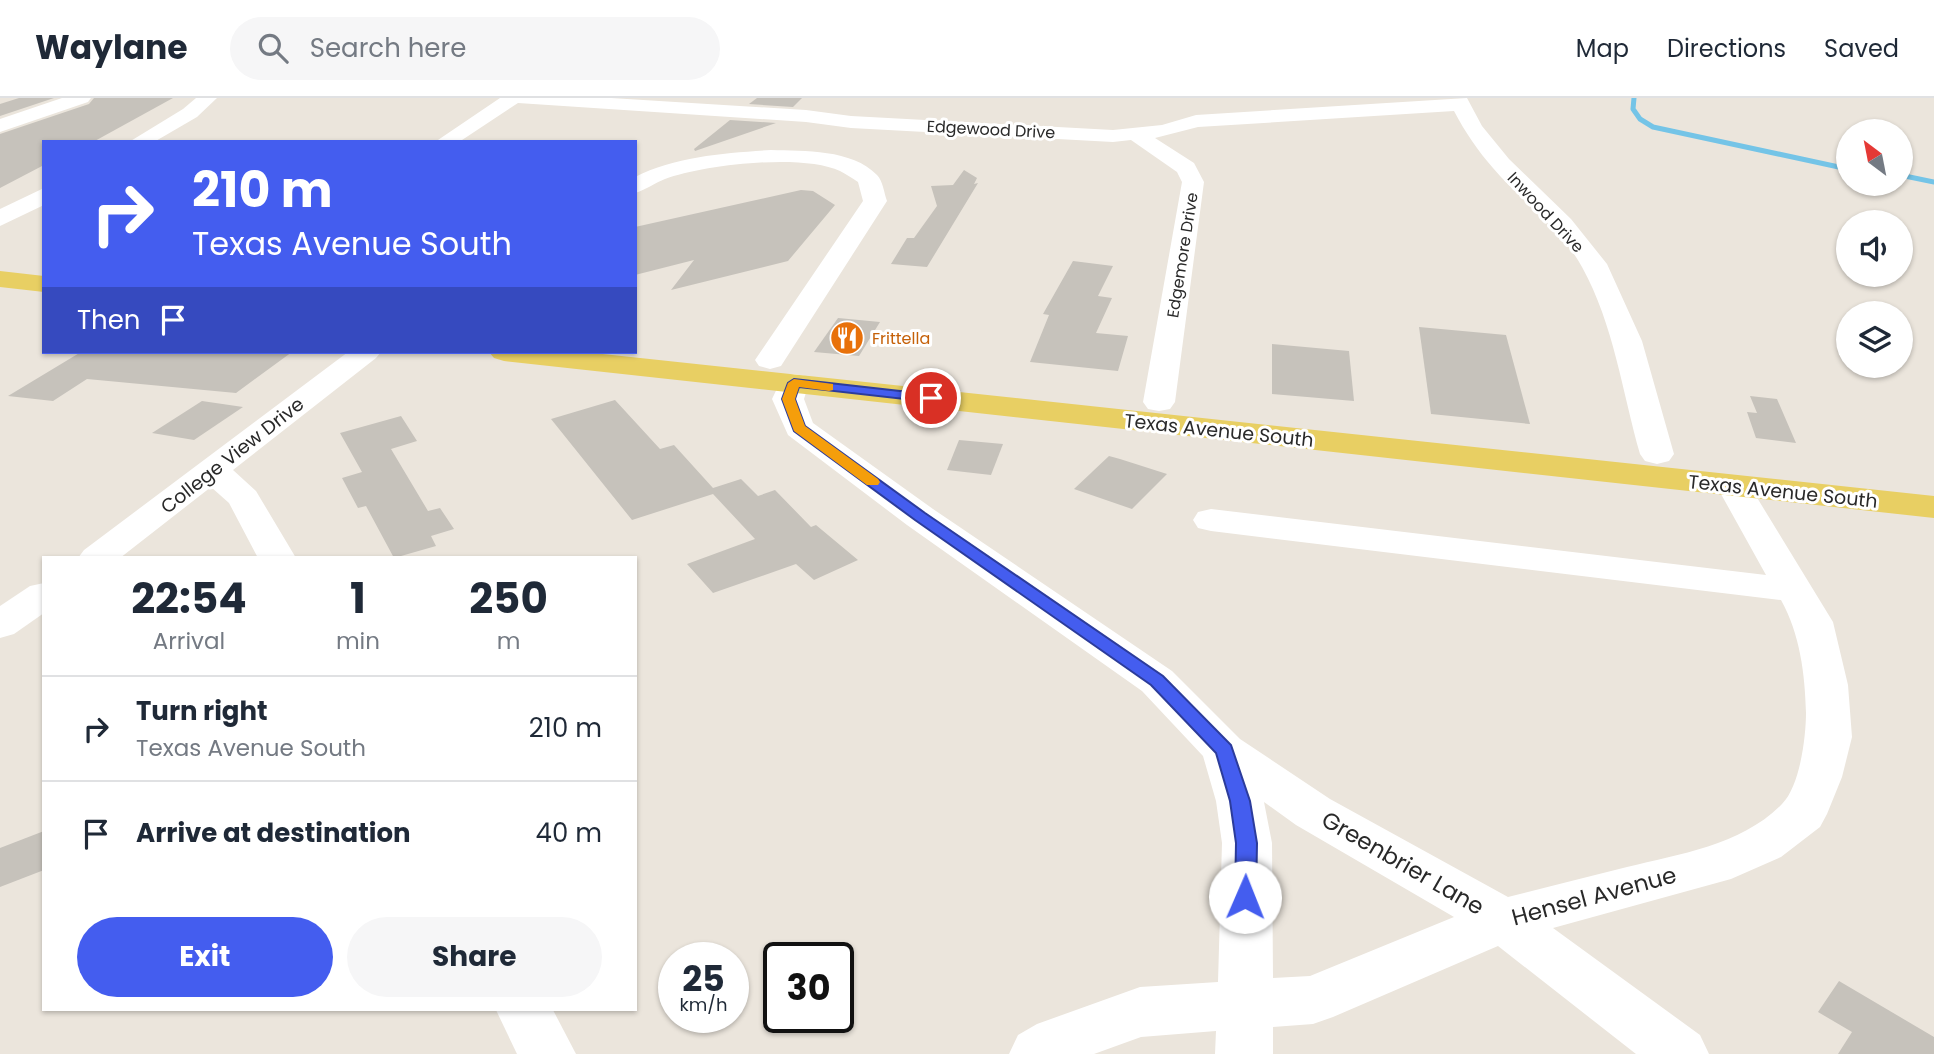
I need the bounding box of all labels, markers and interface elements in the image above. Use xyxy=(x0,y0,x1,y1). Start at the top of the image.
search box xyxy=(230,17,720,80)
text: Waylane xyxy=(35,24,188,71)
icon: search xyxy=(254,29,292,67)
text: Search here xyxy=(310,30,466,66)
text: Map xyxy=(1576,32,1629,65)
text: Directions xyxy=(1667,32,1786,65)
text: Saved xyxy=(1824,32,1899,65)
street label: Edgewood Drive xyxy=(926,115,1056,144)
north arrow xyxy=(1836,119,1913,196)
map controls xyxy=(1836,119,1913,378)
text: 210 m xyxy=(192,156,333,224)
street label: Inwood Drive xyxy=(1502,167,1589,258)
icon: right xyxy=(77,168,168,259)
street label: Edgemore Drive xyxy=(1161,191,1204,319)
button: sound xyxy=(1836,210,1913,287)
text: Texas Avenue South xyxy=(192,221,512,266)
icon: arrive xyxy=(154,301,192,339)
button: layers xyxy=(1836,301,1913,378)
text: Then xyxy=(77,302,140,338)
restaurant icon: Frittella xyxy=(828,319,866,357)
place label: Frittella xyxy=(872,327,930,350)
pin xyxy=(901,368,961,428)
icon: arrive xyxy=(912,379,950,417)
street label: College View Drive xyxy=(155,391,310,520)
street label: Texas Avenue South xyxy=(1123,407,1315,454)
street label: Texas Avenue South xyxy=(1687,468,1879,515)
text: 22:54 xyxy=(131,569,247,628)
text: 1 xyxy=(350,569,366,628)
text: 250 xyxy=(469,569,548,628)
text: Arrival xyxy=(153,625,225,657)
text: min xyxy=(336,625,380,657)
text: m xyxy=(497,625,520,657)
text: Turn right xyxy=(136,693,268,729)
icon: right xyxy=(77,710,115,748)
text: 210 m xyxy=(529,710,602,746)
text: Texas Avenue South xyxy=(136,732,366,764)
street label: Greenbrier Lane xyxy=(1316,803,1490,923)
icon: arrive xyxy=(77,815,115,853)
text: Arrive at destination xyxy=(136,815,411,851)
text: 40 m xyxy=(536,815,602,851)
street label: Hensel Avenue xyxy=(1508,859,1680,933)
position arrow xyxy=(1208,860,1282,934)
button: Exit xyxy=(77,917,333,997)
button: Share xyxy=(347,917,602,997)
speed limit sign: 30 xyxy=(763,942,854,1033)
text: 25 xyxy=(682,954,725,1003)
text: km/h xyxy=(680,992,727,1017)

